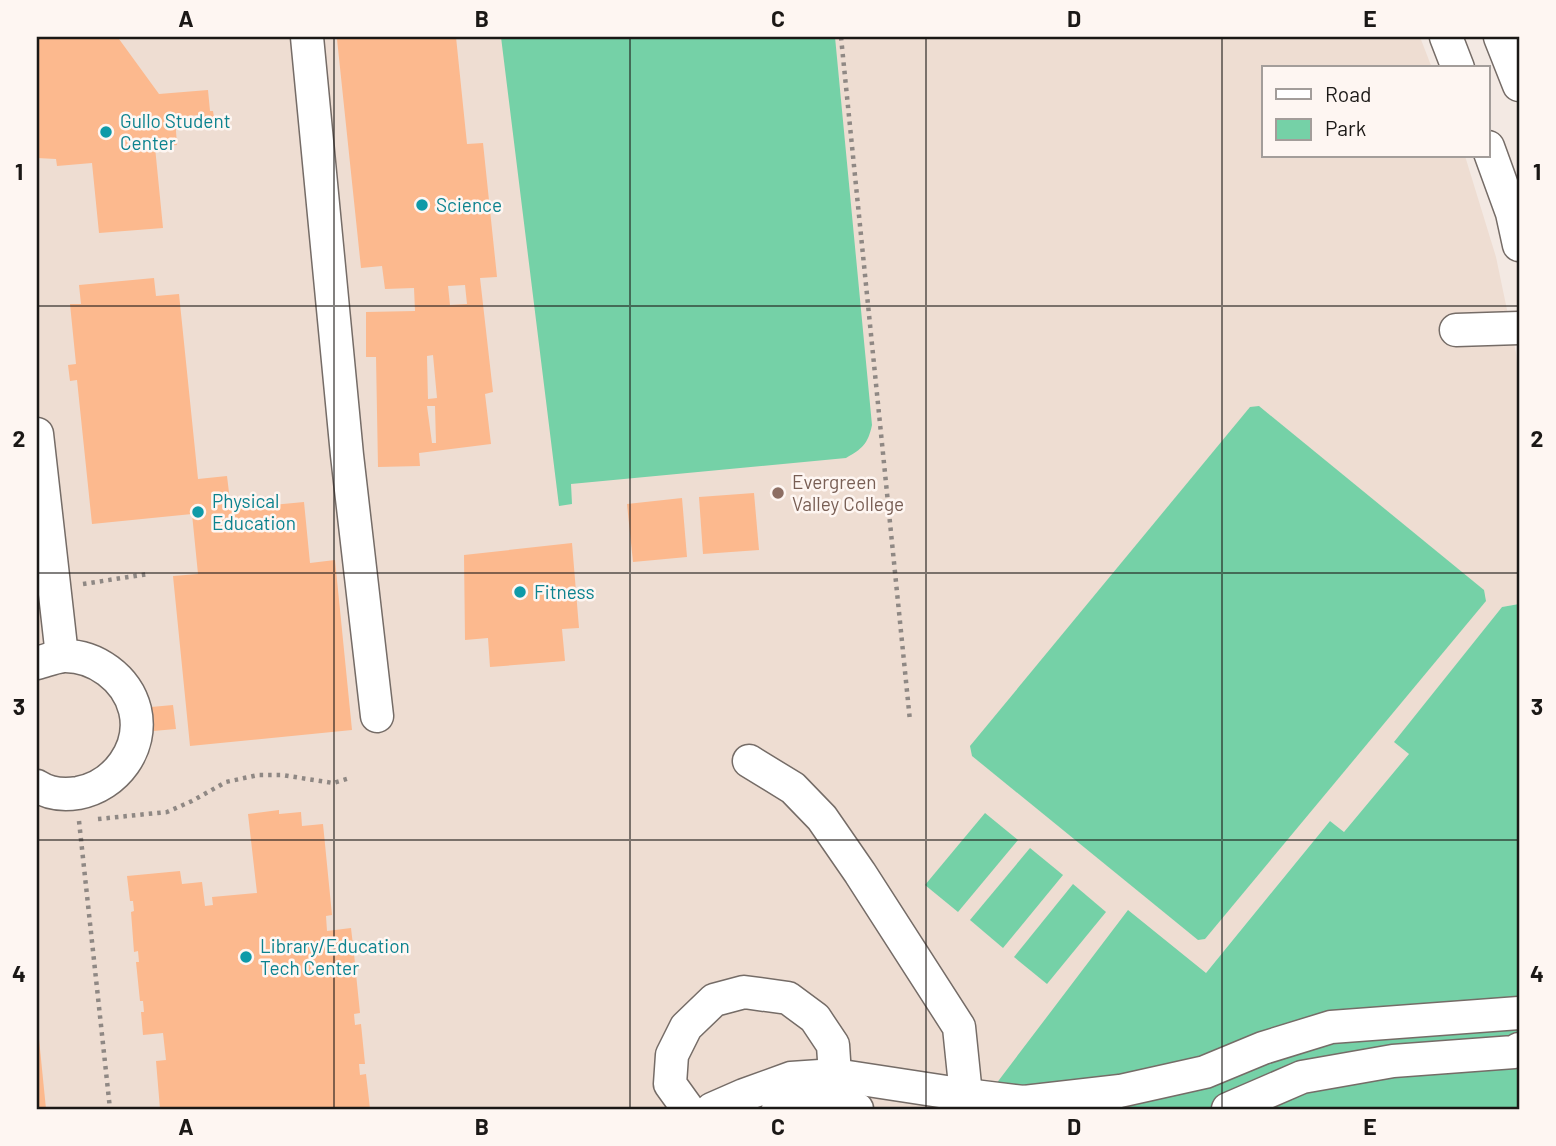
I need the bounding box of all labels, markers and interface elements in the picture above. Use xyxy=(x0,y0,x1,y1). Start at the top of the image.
text: A xyxy=(178,4,194,32)
text: B xyxy=(475,4,489,32)
text: C xyxy=(771,4,785,32)
text: D xyxy=(1067,4,1081,32)
text: E xyxy=(1363,4,1377,32)
legend xyxy=(1262,66,1490,158)
text: Road xyxy=(1325,81,1371,106)
place label: Gullo Student Center xyxy=(120,109,231,154)
text: Park xyxy=(1325,115,1366,140)
marker: Gullo Student Center xyxy=(98,124,114,140)
text: 1 xyxy=(15,157,23,185)
text: 1 xyxy=(1533,157,1541,185)
place label: Science xyxy=(436,193,502,216)
marker: Science xyxy=(414,197,430,213)
text: 2 xyxy=(13,424,25,452)
text: 2 xyxy=(1531,424,1543,452)
place label: Evergreen Valley College xyxy=(792,470,904,515)
marker: Evergreen Valley College xyxy=(770,485,786,501)
place label: Physical Education xyxy=(212,489,296,534)
marker: Physical Education xyxy=(190,504,206,520)
place label: Fitness xyxy=(534,580,595,603)
marker: Fitness xyxy=(512,584,528,600)
text: 3 xyxy=(13,692,25,720)
text: 3 xyxy=(1531,692,1543,720)
place label: Library/Education Tech Center xyxy=(260,934,410,979)
marker: Library/Education Tech Center xyxy=(238,949,254,965)
text: 4 xyxy=(12,959,26,987)
text: 4 xyxy=(1530,959,1544,987)
text: A xyxy=(178,1112,194,1140)
text: B xyxy=(475,1112,489,1140)
text: C xyxy=(771,1112,785,1140)
text: D xyxy=(1067,1112,1081,1140)
text: E xyxy=(1363,1112,1377,1140)

